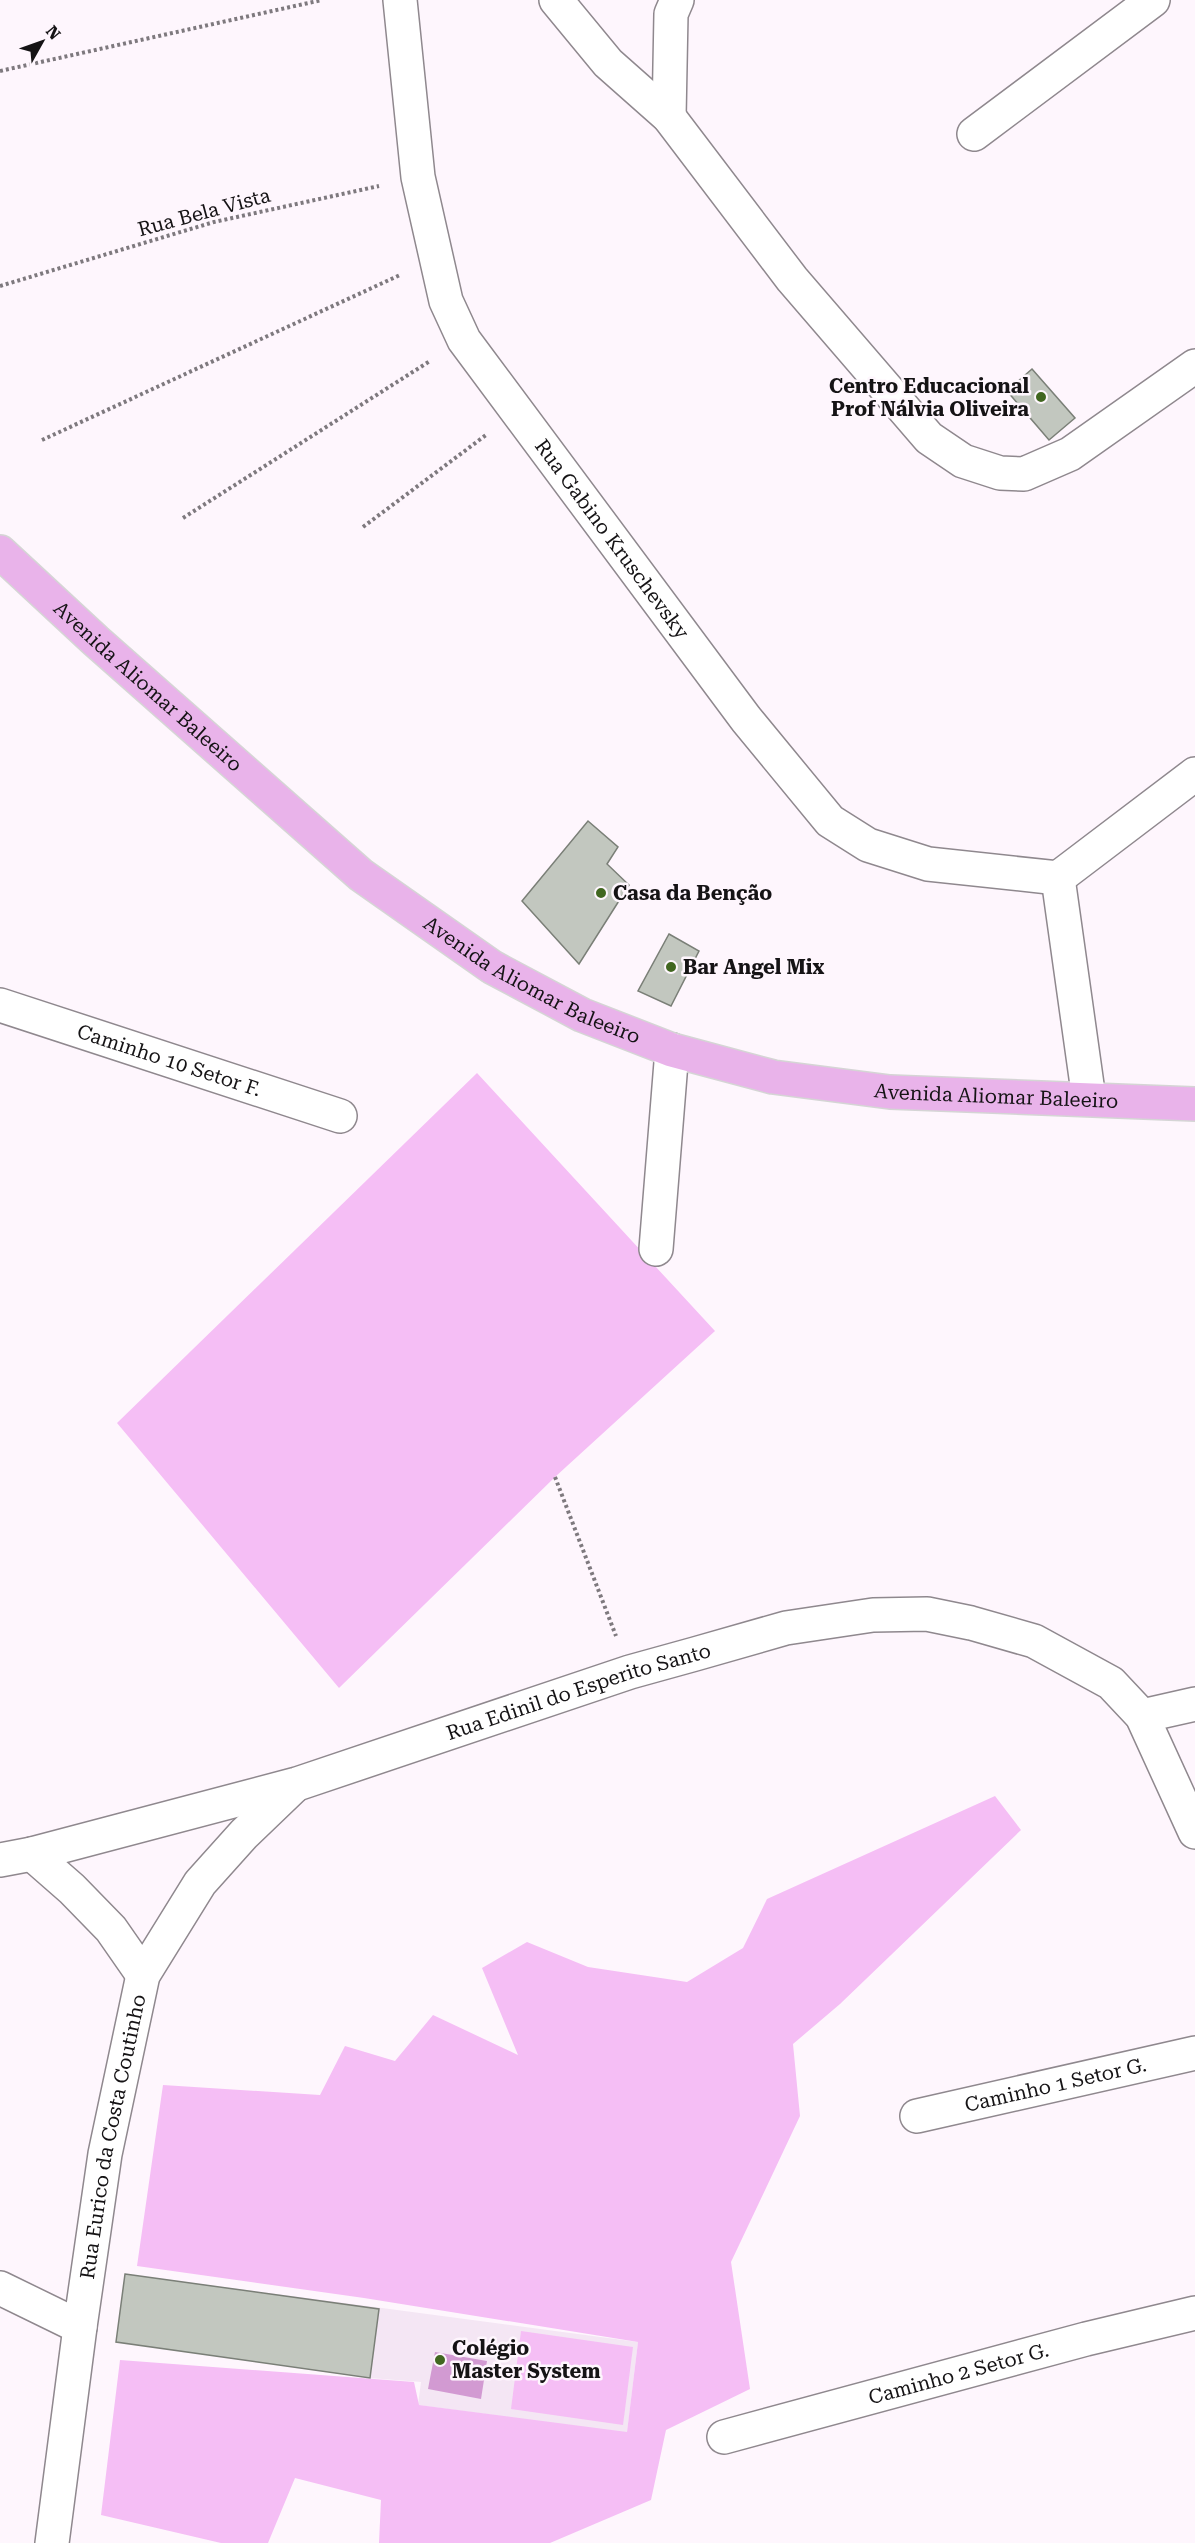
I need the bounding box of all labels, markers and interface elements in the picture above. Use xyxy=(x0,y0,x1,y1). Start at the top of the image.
north arrow xyxy=(12,12,72,72)
text: N xyxy=(42,22,64,44)
street label: Rua Bela Vista xyxy=(135,183,273,241)
place label: Centro Educacional Prof Nálvia Oliveira xyxy=(829,374,1029,421)
marker: Centro Educacional Prof Nálvia Oliveira xyxy=(1034,390,1048,404)
street label: Rua Gabino Kruschevsky xyxy=(530,434,694,644)
street label: Avenida Aliomar Baleeiro xyxy=(49,596,247,777)
place label: Casa da Benção xyxy=(613,881,772,905)
marker: Casa da Benção xyxy=(594,886,608,900)
street label: Avenida Aliomar Baleeiro xyxy=(419,911,644,1049)
place label: Bar Angel Mix xyxy=(683,955,824,979)
marker: Bar Angel Mix xyxy=(664,960,678,974)
street label: Caminho 10 Setor F. xyxy=(74,1019,264,1101)
street label: Avenida Aliomar Baleeiro xyxy=(873,1078,1119,1113)
street label: Rua Edinil do Esperito Santo xyxy=(443,1638,713,1745)
street label: Rua Eurico da Costa Coutinho xyxy=(75,1992,151,2281)
street label: Caminho 1 Setor G. xyxy=(962,2052,1149,2117)
place label: Colégio Master System xyxy=(452,2336,601,2383)
street label: Caminho 2 Setor G. xyxy=(866,2338,1051,2409)
marker: Colégio Master System xyxy=(433,2353,447,2367)

